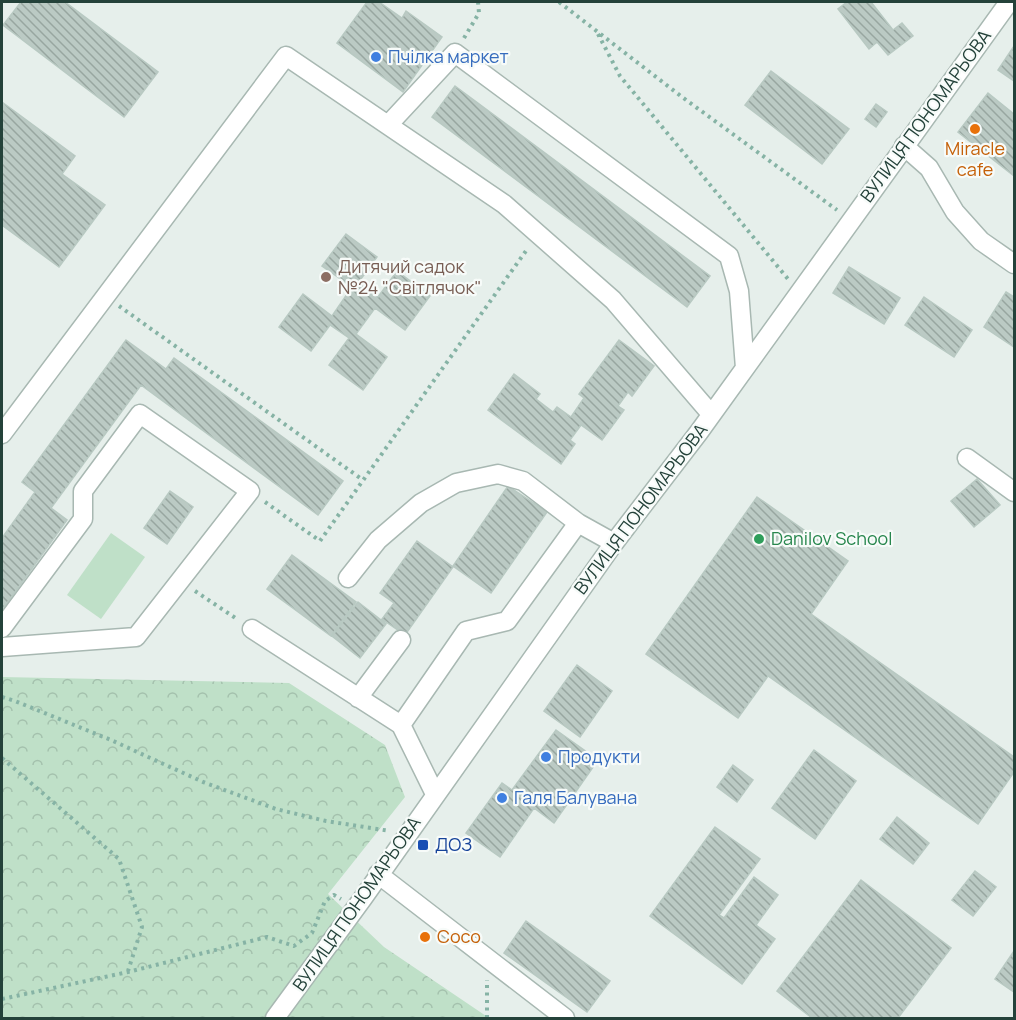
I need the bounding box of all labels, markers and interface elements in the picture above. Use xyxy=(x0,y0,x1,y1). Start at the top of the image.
street label: ВУЛИЦЯ ПОНОМАРЬОВА xyxy=(854,24,996,207)
place label: Пчілка маркет xyxy=(388,44,509,68)
marker: Пчілка маркет xyxy=(369,50,383,64)
marker: Miracle cafe xyxy=(968,122,982,136)
place label: Miracle cafe xyxy=(945,136,1005,181)
place label: Дитячий садок №24 "Світлячок" xyxy=(338,254,481,299)
marker: Дитячий садок №24 "Світлячок" xyxy=(319,270,333,284)
street label: ВУЛИЦЯ ПОНОМАРЬОВА xyxy=(568,418,713,599)
place label: Danilov School xyxy=(771,526,892,550)
marker: Danilov School xyxy=(752,532,766,546)
place label: Продукти xyxy=(558,744,640,768)
marker: Продукти xyxy=(539,750,553,764)
place label: Галя Балувана xyxy=(514,785,637,809)
marker: Галя Балувана xyxy=(495,791,509,805)
street label: ВУЛИЦЯ ПОНОМАРЬОВА xyxy=(287,811,426,995)
place label: ДОЗ xyxy=(435,832,472,856)
marker: ДОЗ xyxy=(416,838,430,852)
place label: Сосо xyxy=(437,924,481,948)
marker: Сосо xyxy=(418,930,432,944)

